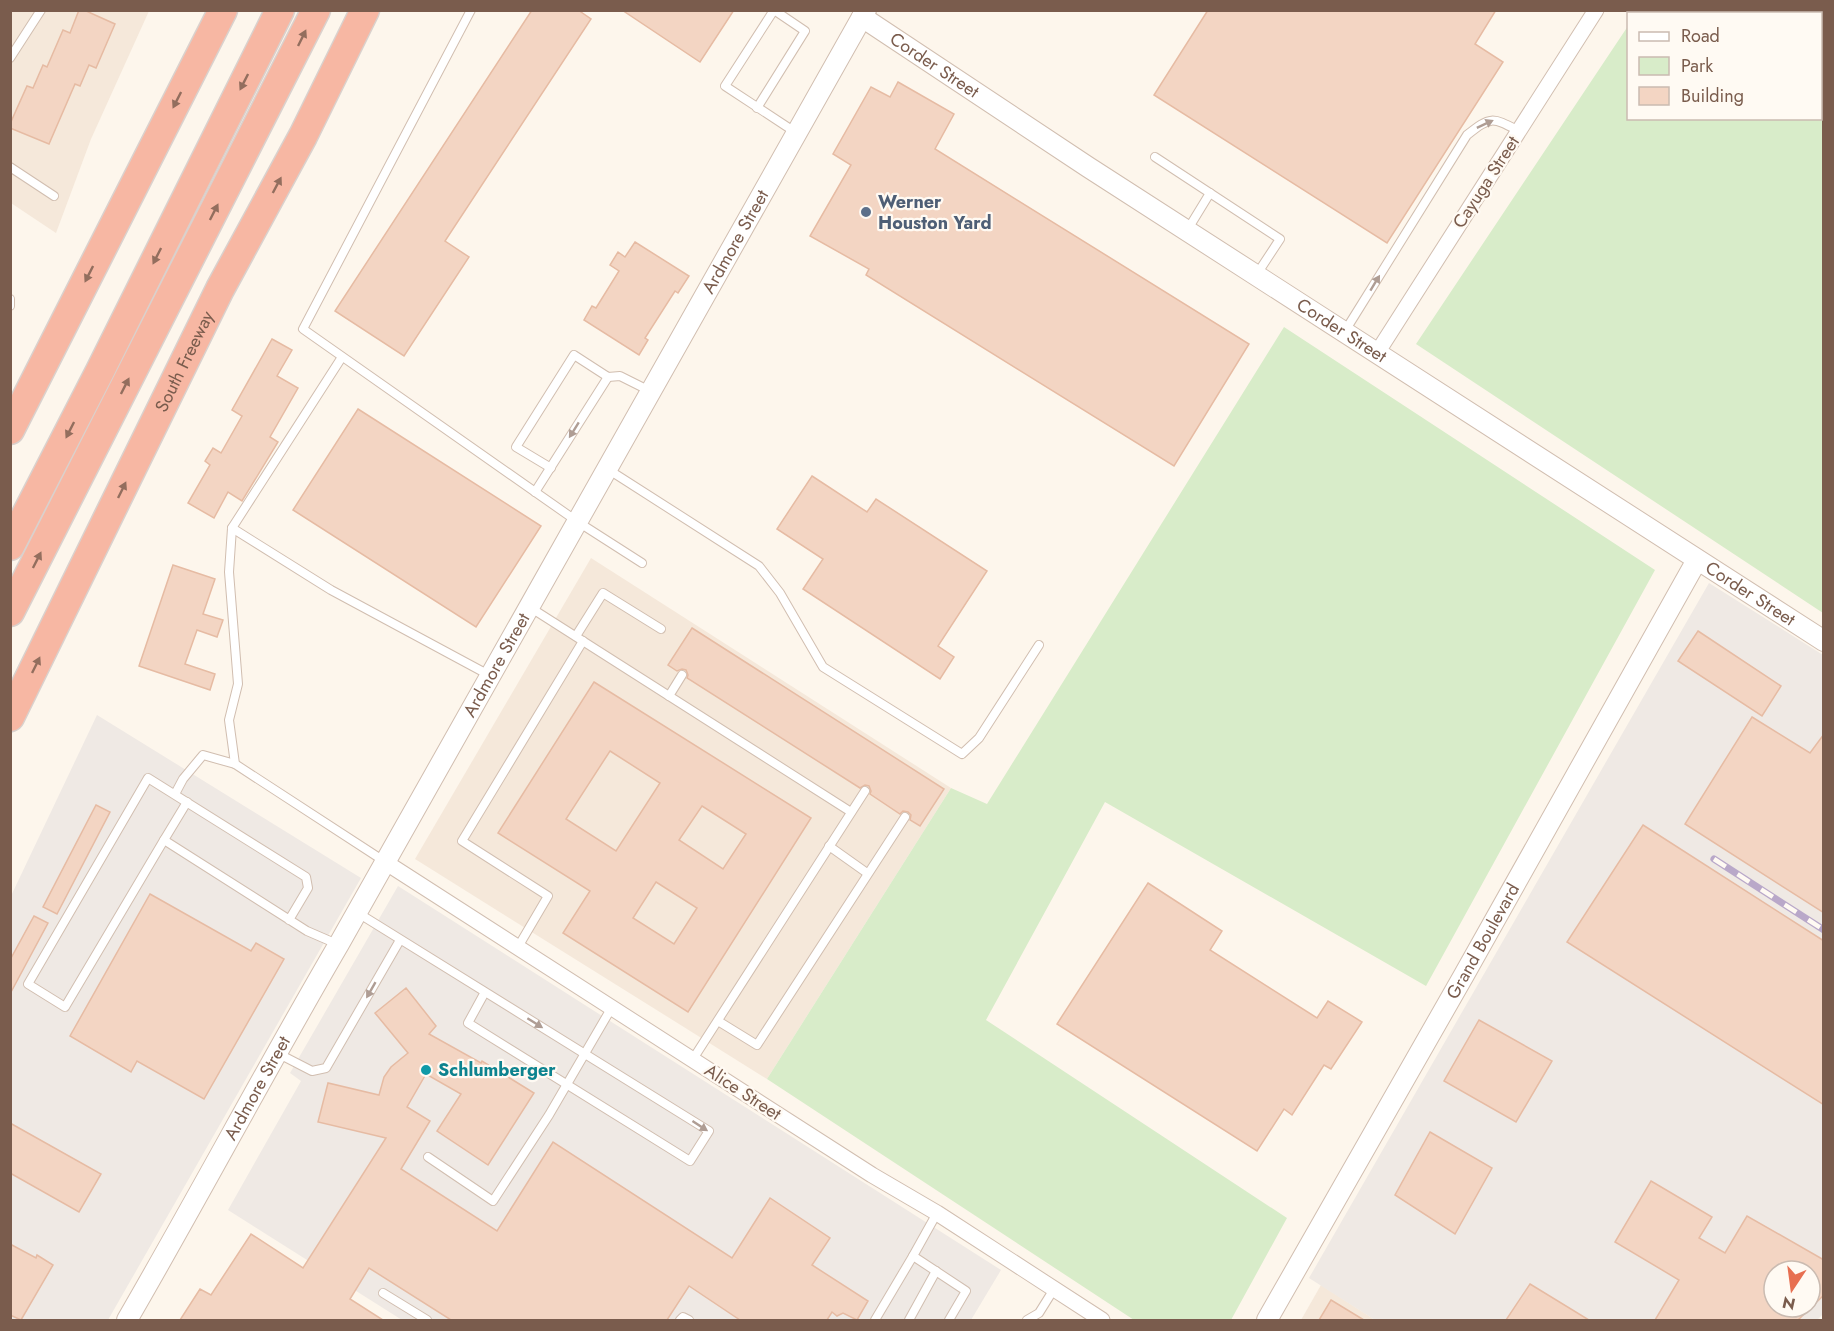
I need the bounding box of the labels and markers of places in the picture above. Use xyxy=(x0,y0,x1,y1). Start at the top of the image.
place label: Werner Houston Yard xyxy=(878,189,992,236)
marker: Werner Houston Yard xyxy=(859,205,873,219)
place label: Schlumberger xyxy=(438,1057,556,1083)
marker: Schlumberger xyxy=(419,1063,433,1077)

